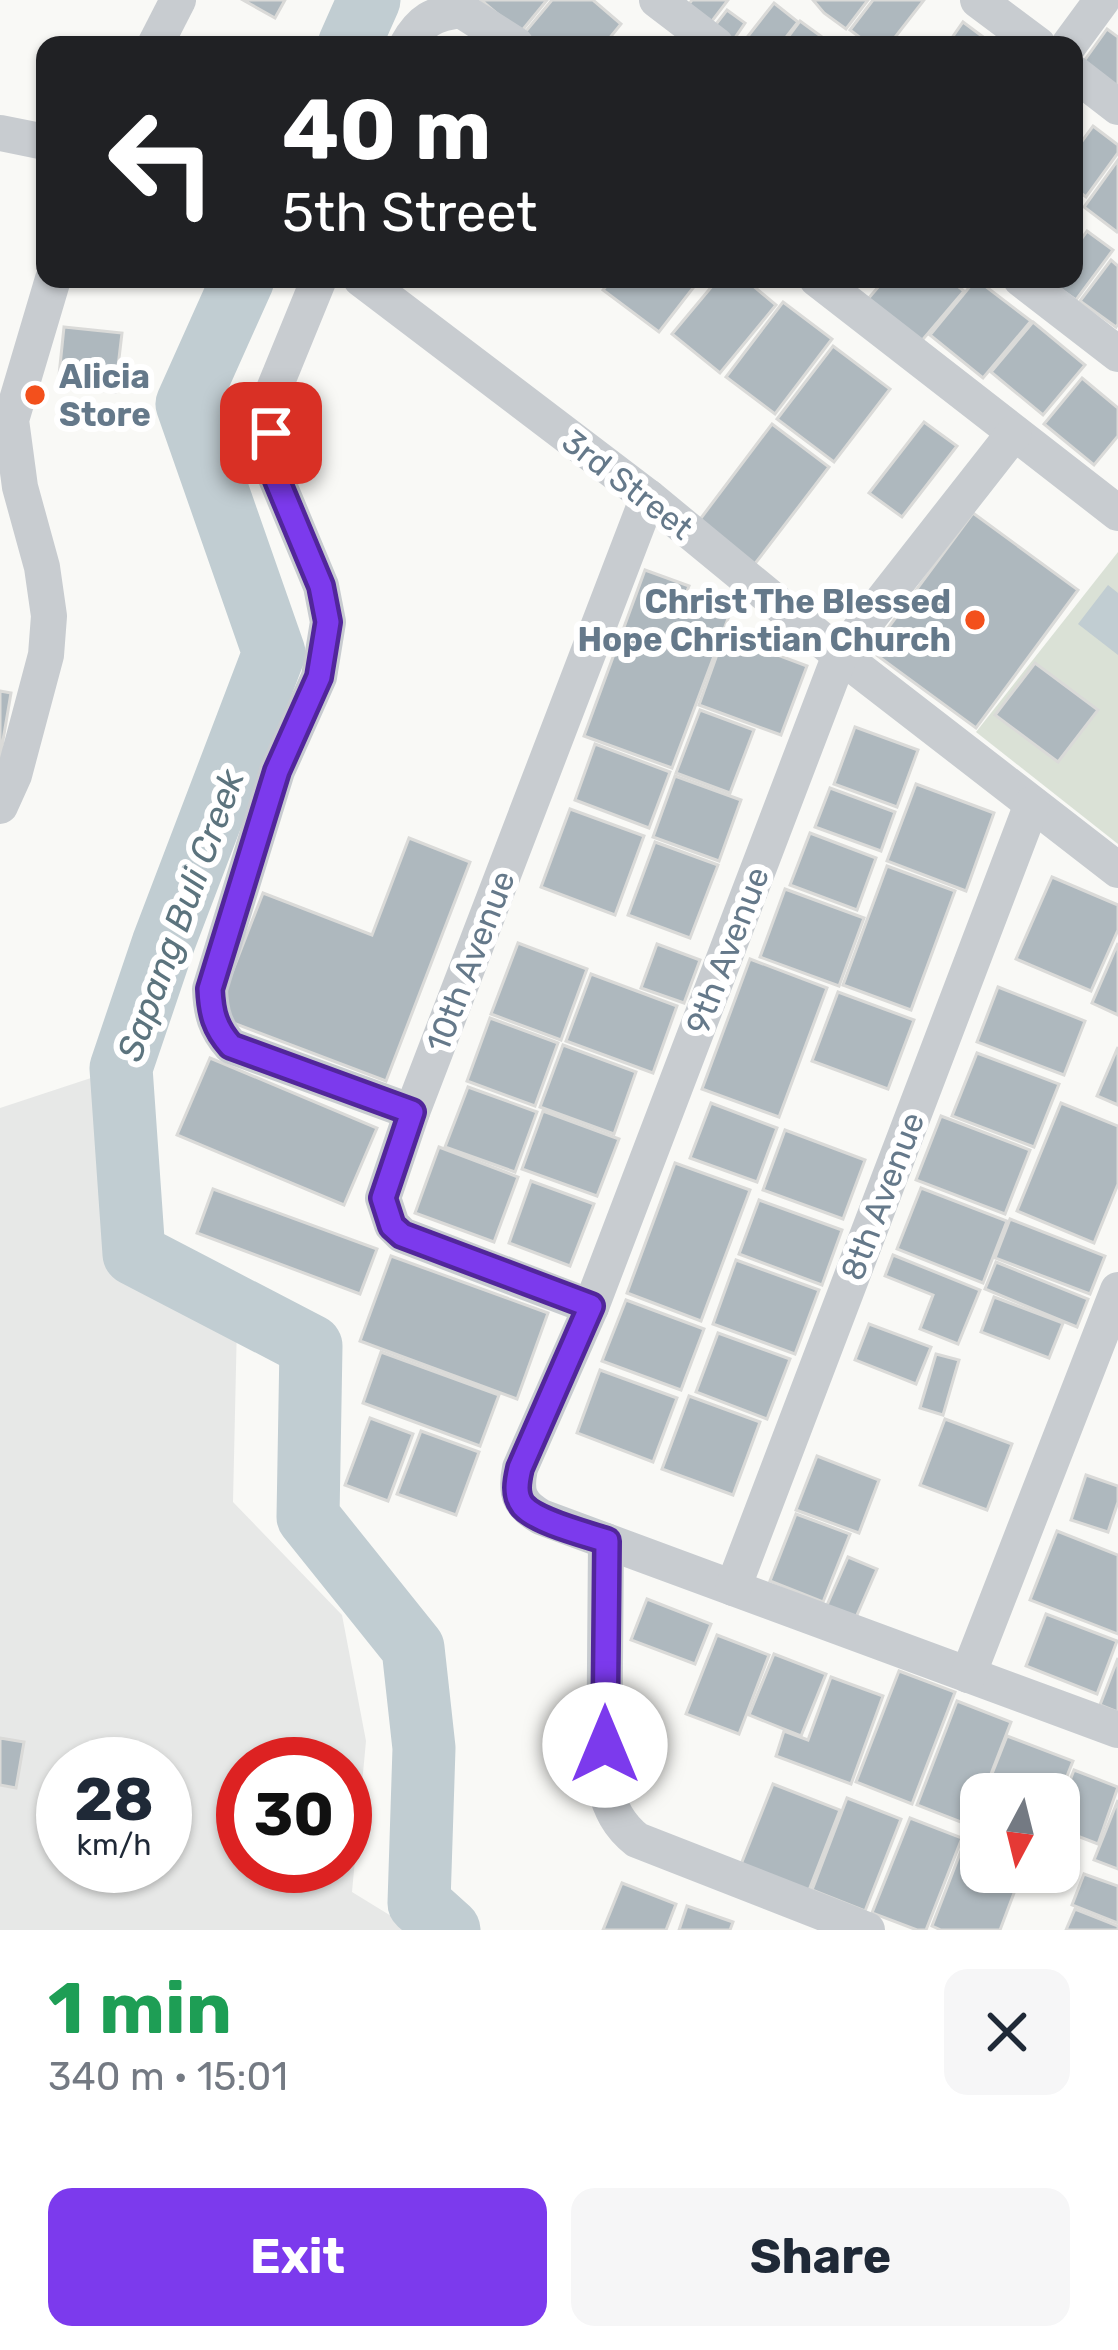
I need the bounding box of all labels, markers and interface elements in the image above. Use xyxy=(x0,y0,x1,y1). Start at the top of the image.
text: 40 m xyxy=(282,80,491,180)
icon: left xyxy=(84,84,240,240)
text: 5th Street xyxy=(282,181,537,245)
place label: Alicia Store xyxy=(59,357,151,434)
marker: Alicia Store xyxy=(22,382,48,408)
pin xyxy=(220,382,322,484)
icon: arrive xyxy=(238,400,304,466)
street label: 3rd Street xyxy=(555,421,701,548)
place label: Christ The Blessed Hope Christian Church xyxy=(578,582,951,659)
marker: Christ The Blessed Hope Christian Church xyxy=(962,607,988,633)
water label: Sapang Buli Creek xyxy=(108,763,253,1067)
street label: 9th Avenue xyxy=(678,861,777,1039)
street label: 10th Avenue xyxy=(418,865,523,1057)
street label: 8th Avenue xyxy=(833,1107,932,1286)
position arrow xyxy=(542,1682,668,1808)
speed limit sign: 30 xyxy=(216,1737,372,1893)
text: 28 xyxy=(74,1764,154,1835)
north arrow xyxy=(960,1773,1080,1893)
map controls xyxy=(960,1773,1080,1893)
text: km/h xyxy=(77,1827,151,1863)
text: 1 min xyxy=(48,1966,232,2051)
button: close xyxy=(944,1969,1070,2095)
text: 340 m · 15:01 xyxy=(48,2054,288,2100)
button: Exit xyxy=(48,2188,547,2326)
button: Share xyxy=(571,2188,1070,2326)

